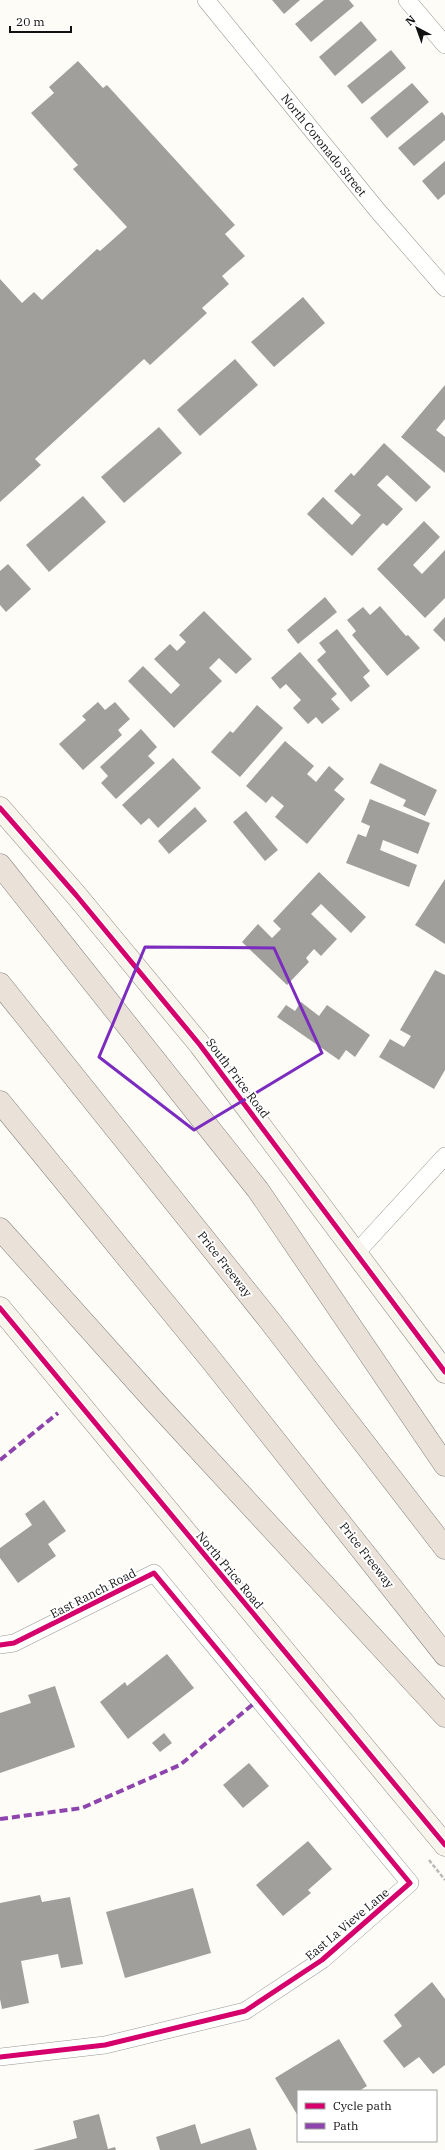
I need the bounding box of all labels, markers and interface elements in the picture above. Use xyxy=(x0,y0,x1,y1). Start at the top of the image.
scale bar xyxy=(10,8,71,34)
north arrow xyxy=(397,8,437,48)
text: N xyxy=(403,12,419,29)
text: 20 m xyxy=(16,14,45,29)
street label: North Coronado Street xyxy=(278,91,370,199)
street label: South Price Road xyxy=(203,1035,273,1121)
street label: Price Freeway xyxy=(195,1228,256,1300)
street label: Price Freeway xyxy=(337,1519,398,1591)
street label: North Price Road xyxy=(193,1528,267,1612)
street label: East Ranch Road xyxy=(48,1565,138,1621)
street label: East La Vieve Lane xyxy=(302,1885,392,1963)
legend xyxy=(297,2090,437,2142)
text: Cycle path xyxy=(333,2098,392,2113)
text: Path xyxy=(333,2118,359,2133)

